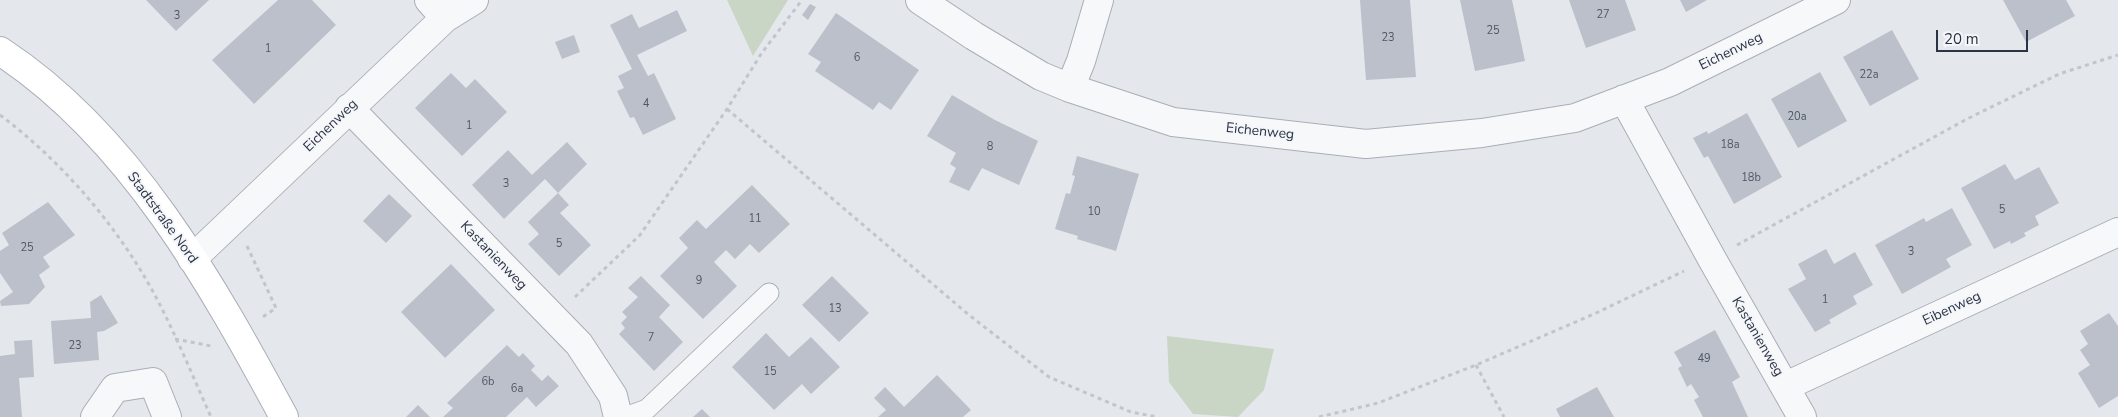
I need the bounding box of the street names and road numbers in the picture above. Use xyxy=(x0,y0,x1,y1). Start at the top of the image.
street label: Eichenweg xyxy=(1697,29,1765,75)
street label: Eichenweg xyxy=(301,96,361,156)
street label: Eichenweg xyxy=(1225,120,1295,144)
street label: Stadtstraße Nord xyxy=(123,169,201,267)
street label: Kastanienweg xyxy=(456,218,530,294)
street label: Eibenweg xyxy=(1920,288,1984,330)
street label: Kastanienweg xyxy=(1727,294,1787,380)

